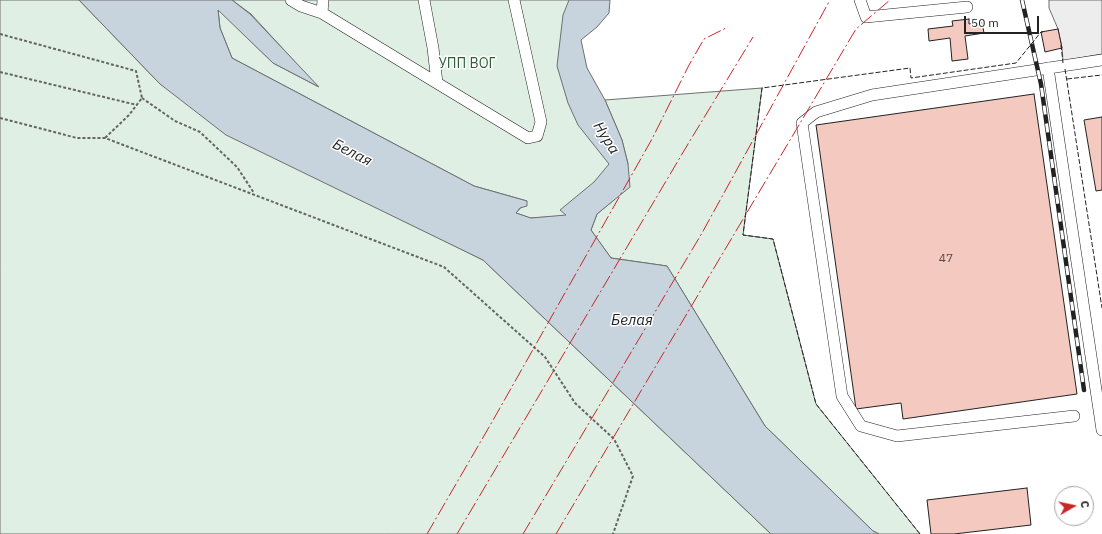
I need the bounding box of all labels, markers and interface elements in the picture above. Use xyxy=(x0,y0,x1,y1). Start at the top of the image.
scale bar xyxy=(966,8,1041,34)
text: 50 m xyxy=(971,15,999,30)
park label: УПП ВОГ xyxy=(438,56,496,72)
water label: Нура xyxy=(589,118,623,158)
water label: Белая xyxy=(329,135,375,171)
house number: 47 xyxy=(939,252,953,266)
water label: Белая xyxy=(611,312,653,330)
north arrow xyxy=(1054,486,1094,526)
text: С xyxy=(1077,500,1092,509)

